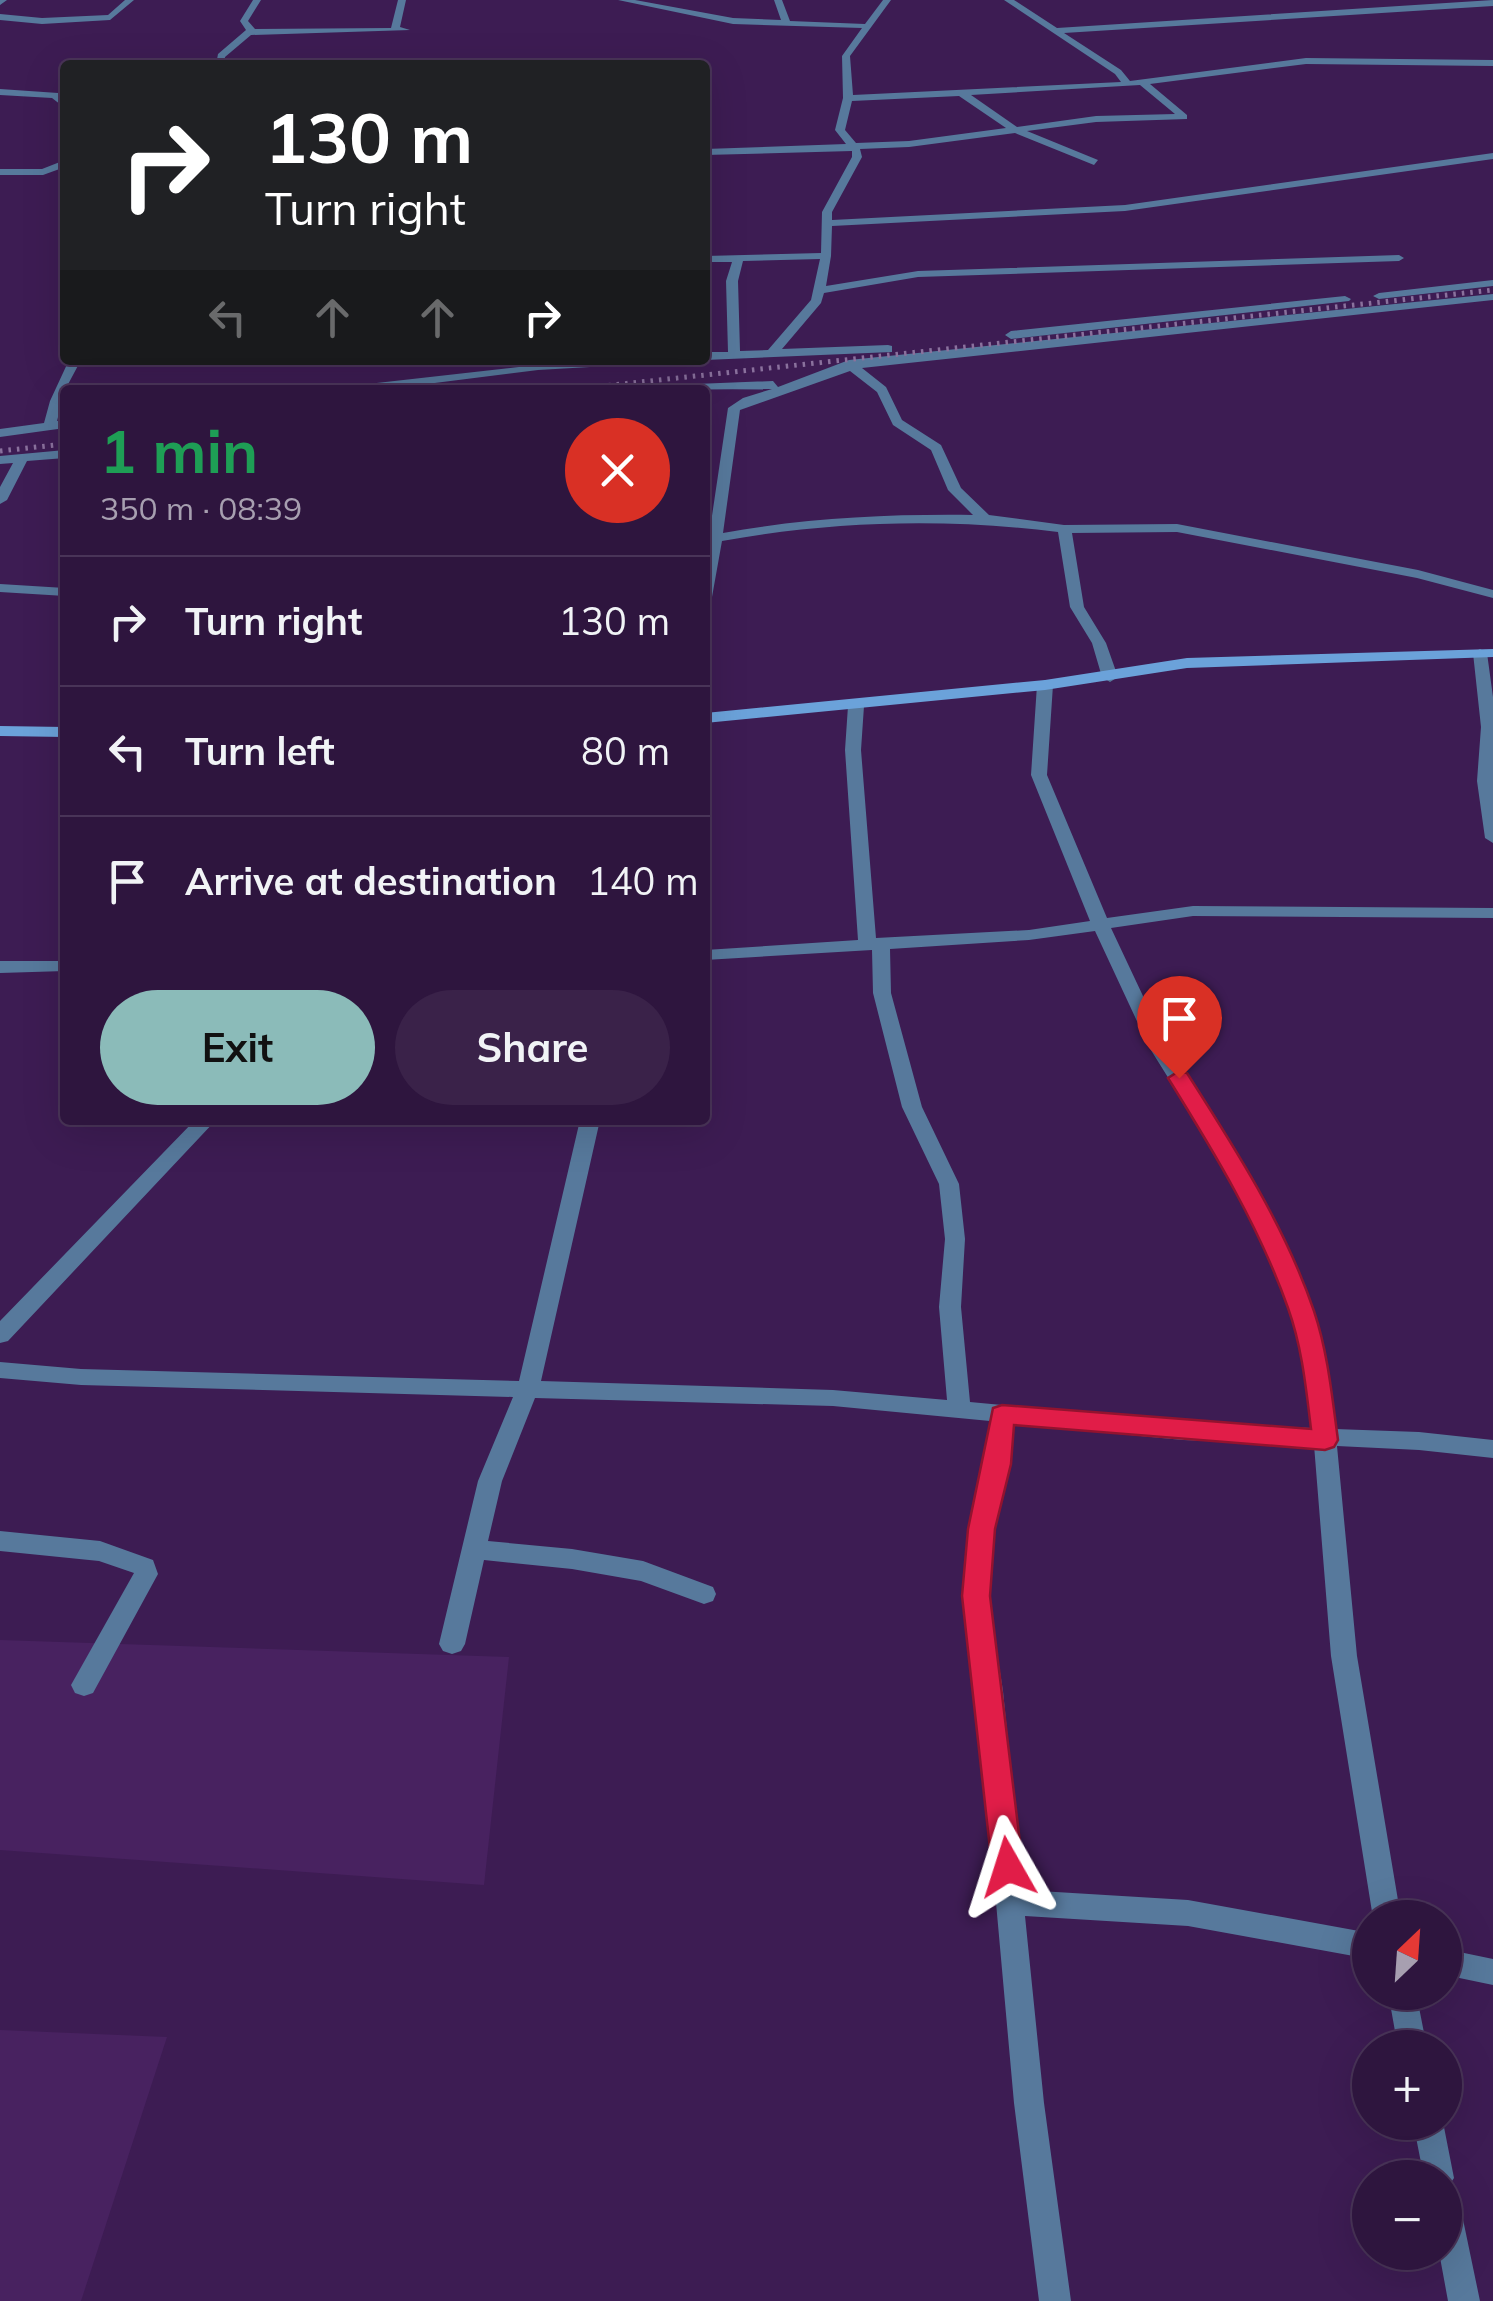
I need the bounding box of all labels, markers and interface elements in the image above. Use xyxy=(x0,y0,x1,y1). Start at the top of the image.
text: 130 m xyxy=(265,93,473,181)
icon: right xyxy=(100,100,230,230)
text: Turn right xyxy=(265,180,466,236)
icon: left xyxy=(200,290,255,345)
icon: ahead xyxy=(305,290,360,345)
icon: ahead xyxy=(410,290,465,345)
icon: right xyxy=(515,290,570,345)
text: 1 min xyxy=(100,413,258,488)
button: close xyxy=(565,418,670,523)
text: 350 m · 08:39 xyxy=(100,488,302,528)
icon: right xyxy=(100,594,155,649)
text: Turn right xyxy=(185,597,362,645)
text: 130 m xyxy=(558,597,670,645)
icon: left xyxy=(100,724,155,779)
text: Turn left xyxy=(185,727,335,775)
text: 80 m xyxy=(581,727,670,775)
icon: arrive xyxy=(100,854,155,909)
text: Arrive at destination xyxy=(185,857,557,905)
text: 140 m xyxy=(587,857,699,905)
pin xyxy=(1137,976,1222,1079)
button: Exit xyxy=(100,990,375,1105)
button: Share xyxy=(395,990,670,1105)
icon: arrive xyxy=(1152,991,1207,1046)
position arrow xyxy=(956,1815,1060,1919)
north arrow xyxy=(1352,1900,1462,2010)
map controls xyxy=(1352,1900,1462,2270)
button: + xyxy=(1352,2030,1462,2140)
button: − xyxy=(1352,2160,1462,2270)

